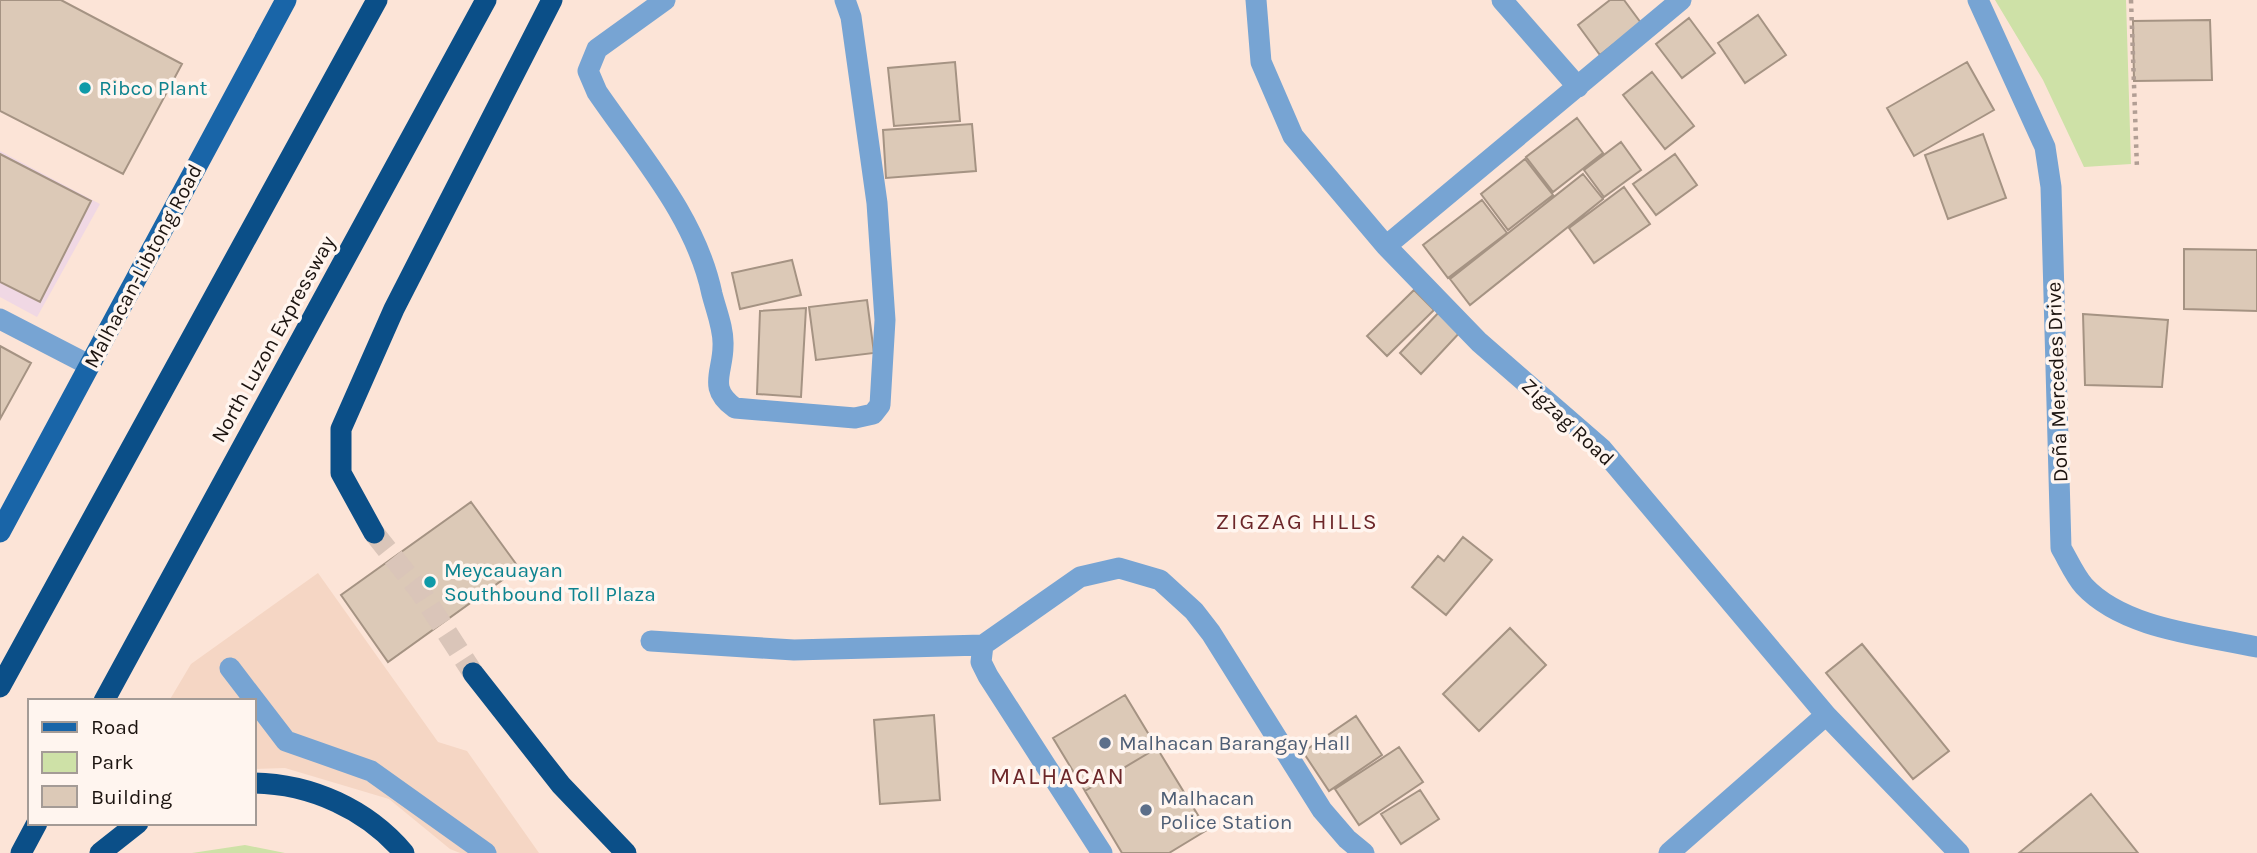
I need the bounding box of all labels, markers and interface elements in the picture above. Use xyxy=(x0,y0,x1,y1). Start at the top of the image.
place label: Ribco Plant xyxy=(99,76,208,100)
marker: Ribco Plant xyxy=(77,80,93,96)
street label: Malhacan-Libtong Road xyxy=(79,160,207,372)
street label: North Luzon Expressway xyxy=(206,231,340,446)
street label: Doña Mercedes Drive xyxy=(2042,281,2072,483)
street label: Zigzag Road xyxy=(1517,373,1619,471)
district label: ZIGZAG HILLS xyxy=(1215,508,1379,535)
place label: Meycauayan Southbound Toll Plaza xyxy=(444,558,656,606)
marker: Meycauayan Southbound Toll Plaza xyxy=(422,574,438,590)
legend xyxy=(28,699,256,825)
text: Road xyxy=(91,715,139,739)
place label: Malhacan Barangay Hall xyxy=(1119,731,1351,755)
marker: Malhacan Barangay Hall xyxy=(1097,735,1113,751)
text: Park xyxy=(91,750,134,774)
district label: MALHACAN xyxy=(990,762,1126,790)
text: Building xyxy=(91,785,172,809)
place label: Malhacan Police Station xyxy=(1160,786,1292,834)
marker: Malhacan Police Station xyxy=(1138,802,1154,818)

